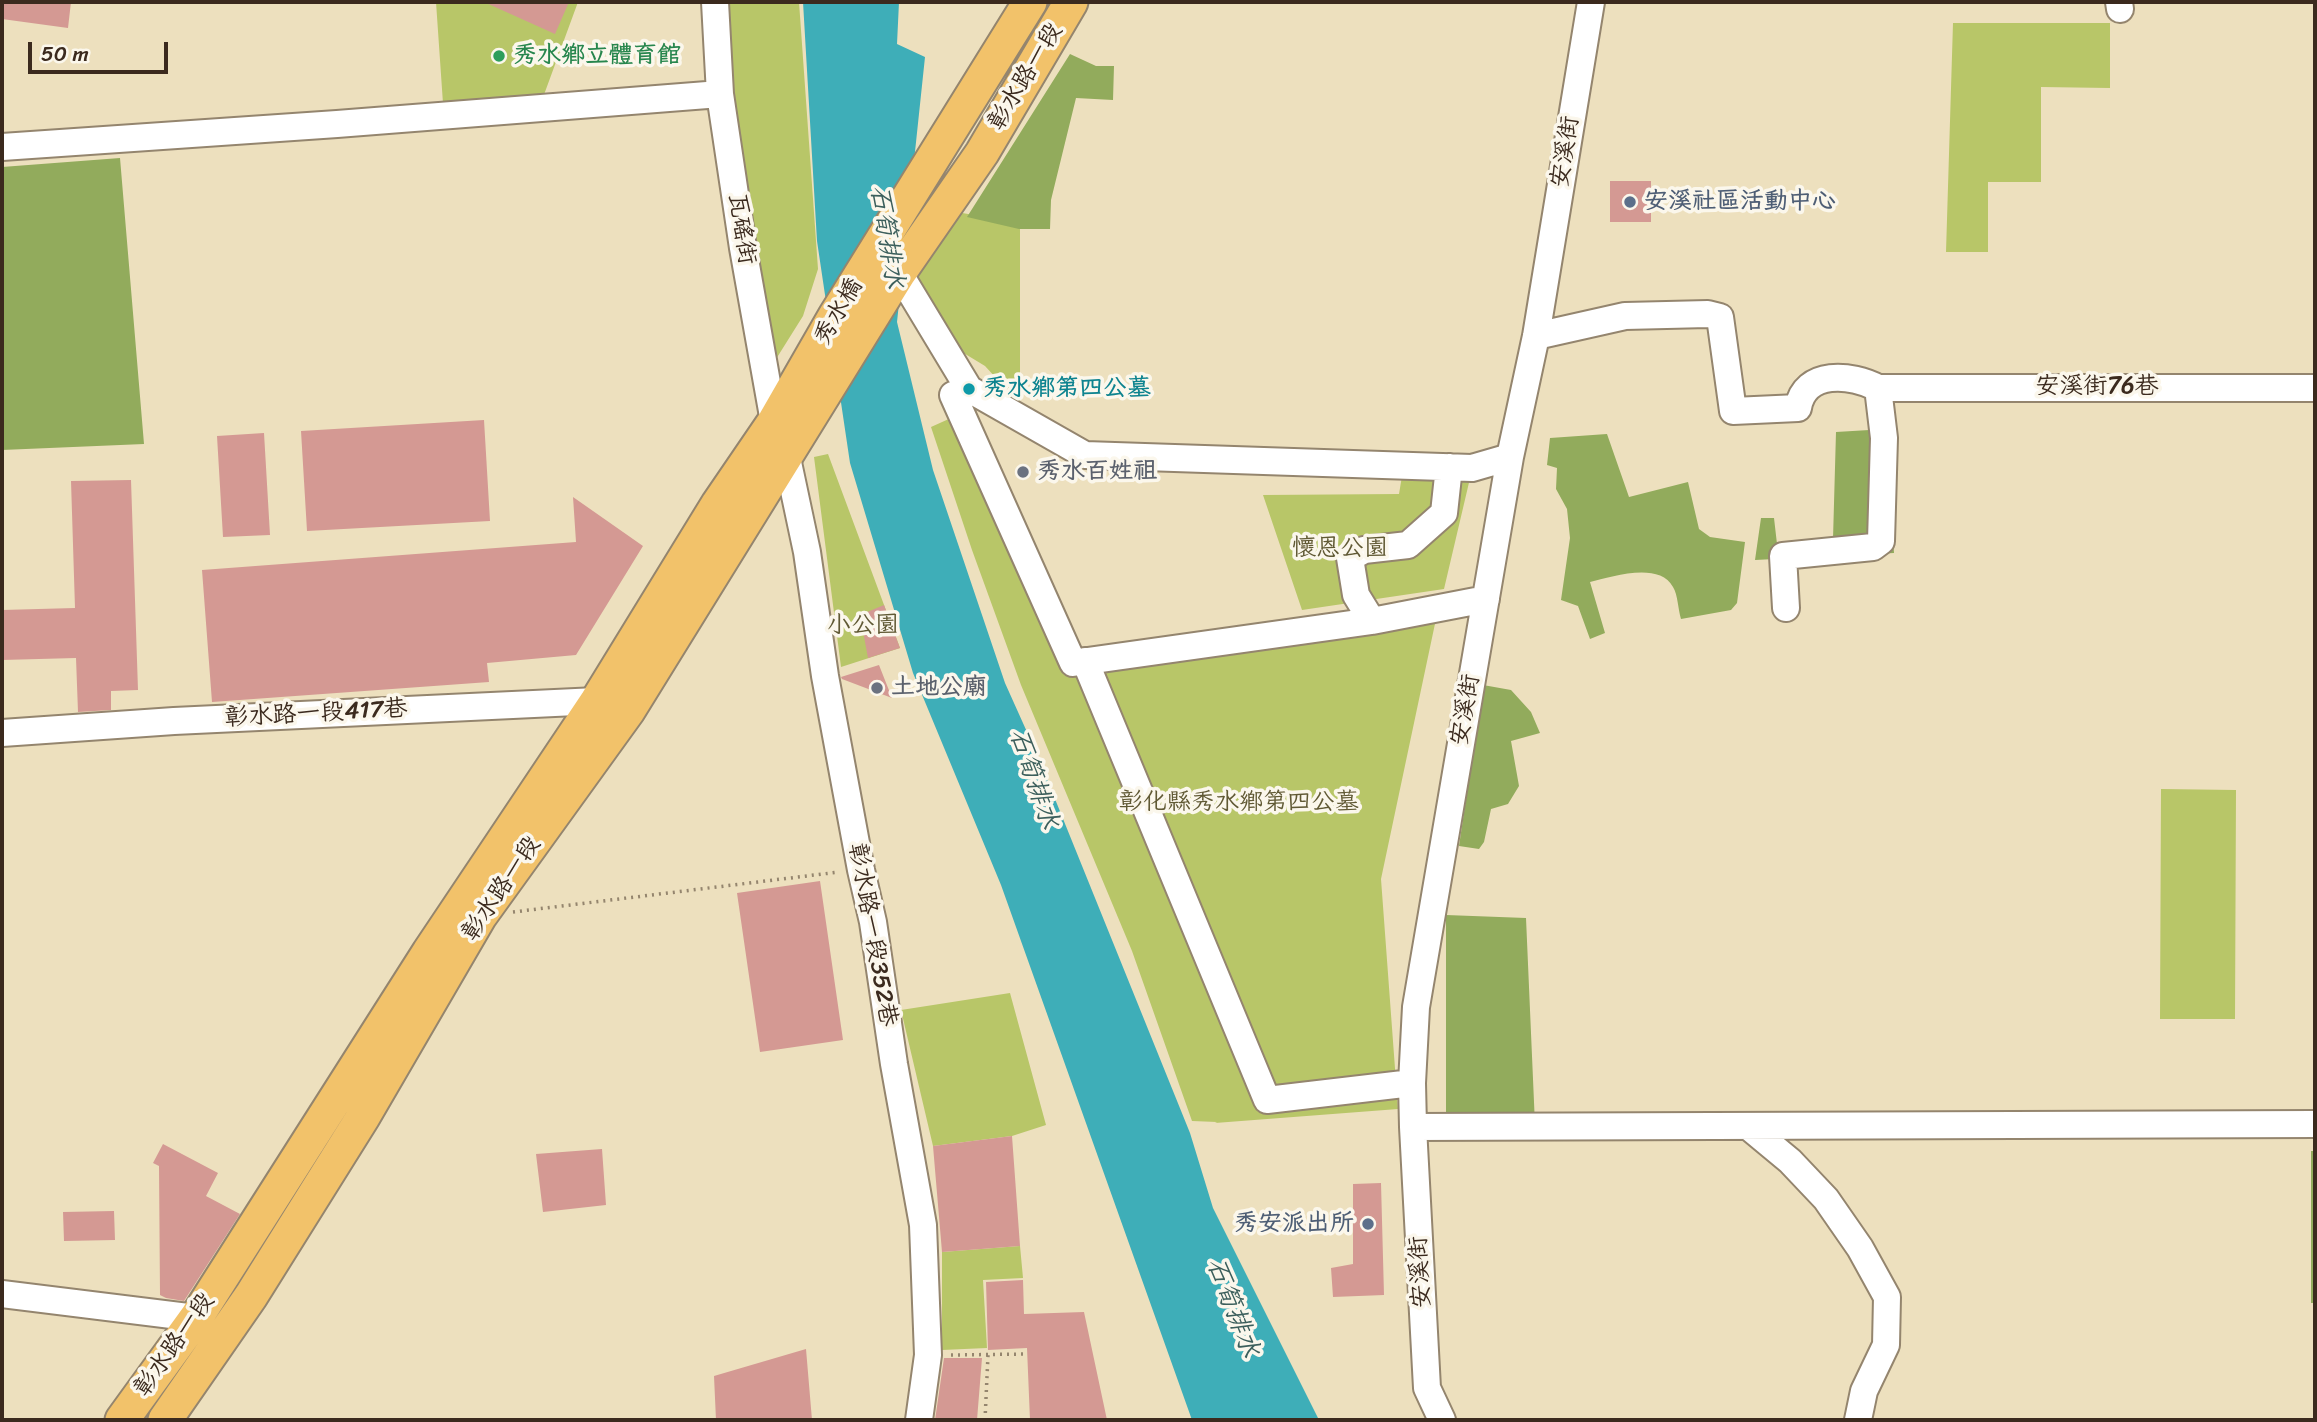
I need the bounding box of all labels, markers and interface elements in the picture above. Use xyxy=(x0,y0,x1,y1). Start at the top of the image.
street label: 彰水路一段 xyxy=(983,18,1069,136)
scale bar xyxy=(32,28,172,72)
text: 50 m xyxy=(41,35,89,73)
place label: 秀水鄉立體育館 xyxy=(513,42,681,70)
marker: 秀水鄉立體育館 xyxy=(491,48,507,64)
street label: 安溪街 xyxy=(1546,114,1586,190)
water label: 石筍排水 xyxy=(862,183,910,291)
place label: 安溪社區活動中心 xyxy=(1644,188,1836,216)
street label: 瓦磘街 xyxy=(721,191,761,267)
marker: 安溪社區活動中心 xyxy=(1622,194,1638,210)
street label: 秀水橋 xyxy=(809,274,869,350)
street label: 安溪街76巷 xyxy=(2035,373,2159,401)
place label: 秀水鄉第四公墓 xyxy=(983,375,1151,403)
marker: 秀水鄉第四公墓 xyxy=(961,381,977,397)
place label: 秀水百姓祖 xyxy=(1037,458,1157,486)
marker: 秀水百姓祖 xyxy=(1015,464,1031,480)
park label: 懷恩公園 xyxy=(1292,535,1388,563)
park label: 小公園 xyxy=(827,612,899,640)
street label: 安溪街 xyxy=(1446,672,1486,748)
place label: 土地公廟 xyxy=(891,674,987,702)
marker: 土地公廟 xyxy=(869,680,885,696)
street label: 彰水路一段417巷 xyxy=(224,695,408,733)
water label: 石筍排水 xyxy=(1001,725,1065,833)
park label: 彰化縣秀水鄉第四公墓 xyxy=(1119,789,1359,817)
street label: 彰水路一段 xyxy=(457,831,547,947)
street label: 彰水路一段352巷 xyxy=(842,841,902,1029)
place label: 秀安派出所 xyxy=(1234,1210,1354,1238)
marker: 秀安派出所 xyxy=(1360,1216,1376,1232)
street label: 安溪街 xyxy=(1405,1235,1437,1309)
water label: 石筍排水 xyxy=(1199,1254,1265,1362)
street label: 彰水路一段 xyxy=(129,1288,221,1402)

